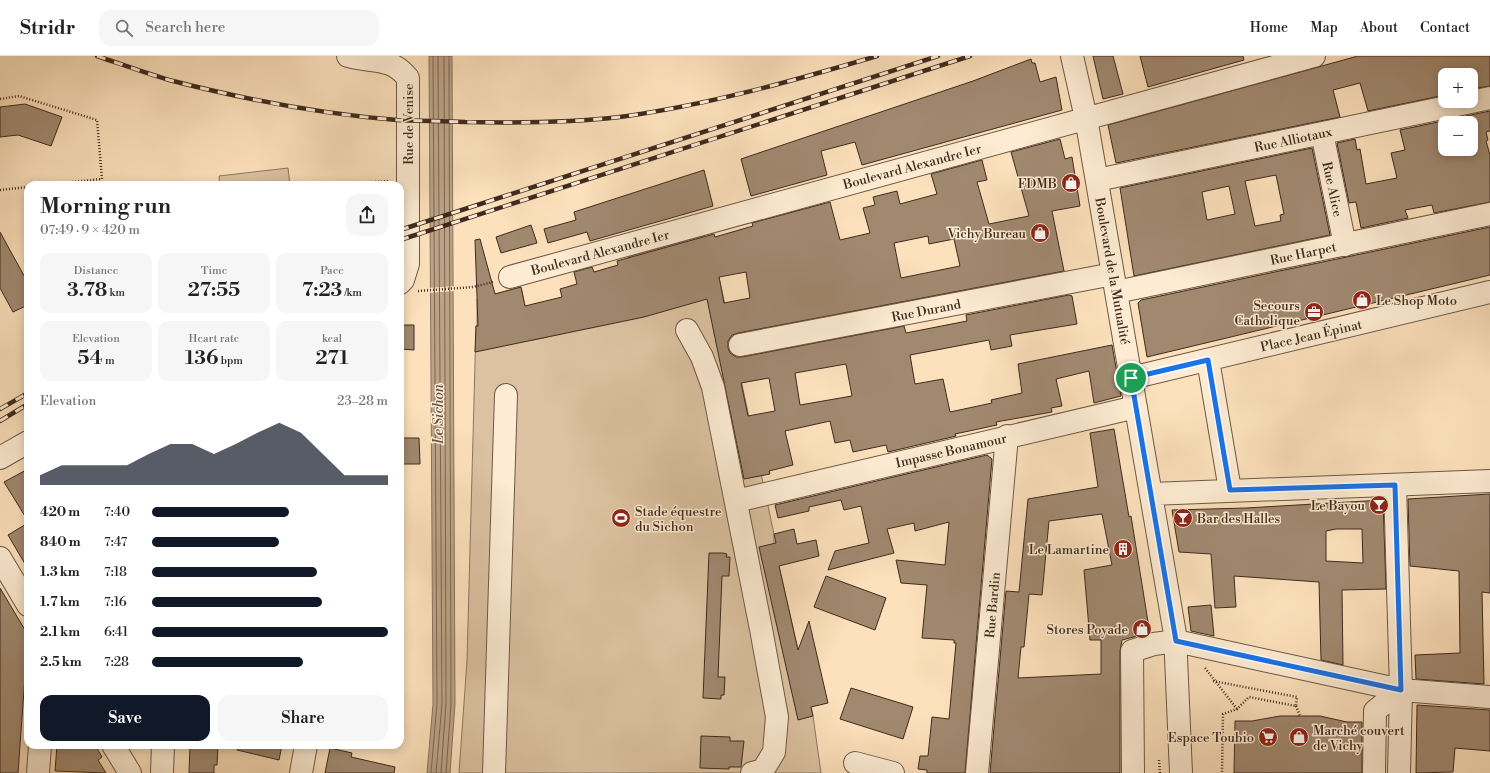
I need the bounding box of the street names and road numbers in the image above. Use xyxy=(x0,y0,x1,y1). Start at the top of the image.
street label: Rue de Venise xyxy=(401,83,417,165)
street label: Rue Alliotaux xyxy=(1253,124,1334,156)
street label: Boulevard Alexandre Ier xyxy=(840,141,984,193)
street label: Rue Alice xyxy=(1318,160,1346,219)
street label: Boulevard de la Mutualité xyxy=(1091,195,1133,346)
street label: Boulevard Alexandre Ier xyxy=(528,227,672,279)
street label: Rue Harpet xyxy=(1269,239,1338,269)
street label: Rue Durand xyxy=(890,296,963,326)
street label: Place Jean Épinat xyxy=(1259,315,1364,355)
street label: Impasse Bonamour xyxy=(894,430,1009,472)
street label: Rue Bardin xyxy=(982,571,1004,639)

